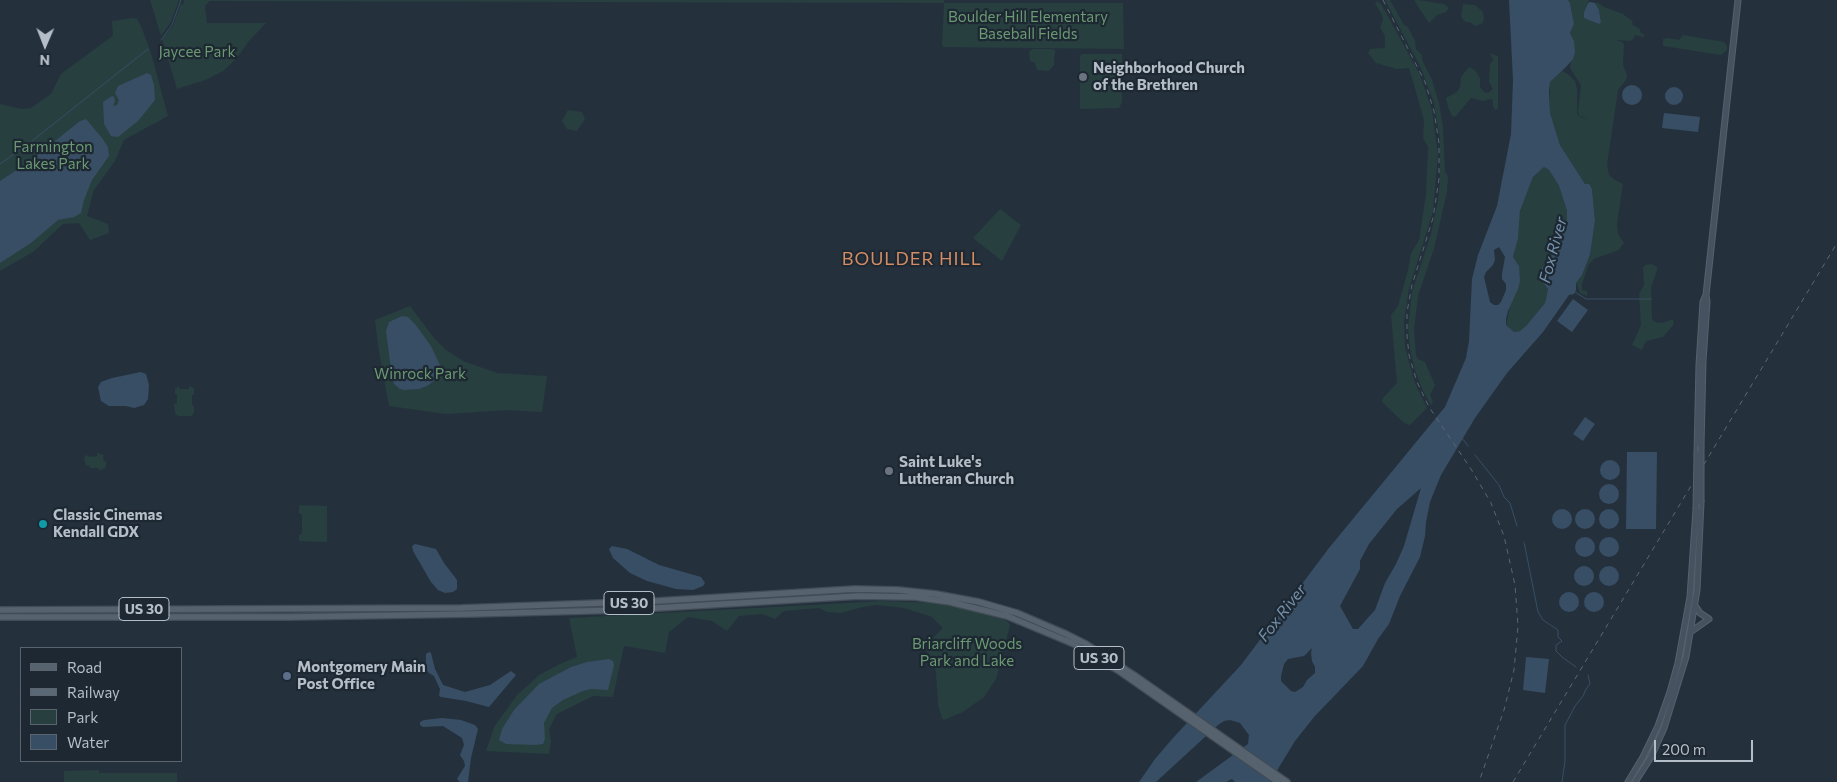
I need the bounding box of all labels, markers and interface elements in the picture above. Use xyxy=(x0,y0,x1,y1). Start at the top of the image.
park label: Boulder Hill Elementary Baseball Fields xyxy=(948,8,1108,43)
north arrow xyxy=(20,20,70,70)
park label: Jaycee Park xyxy=(158,43,236,61)
text: N xyxy=(39,52,50,69)
place label: Neighborhood Church of the Brethren xyxy=(1093,59,1245,94)
marker: Neighborhood Church of the Brethren xyxy=(1077,71,1089,83)
park label: Farmington Lakes Park xyxy=(13,138,93,173)
water label: Fox River xyxy=(1535,215,1571,285)
district label: BOULDER HILL xyxy=(840,248,984,270)
park label: Winrock Park xyxy=(374,365,466,383)
place label: Saint Luke's Lutheran Church xyxy=(899,453,1014,488)
marker: Saint Luke's Lutheran Church xyxy=(883,465,895,477)
place label: Classic Cinemas Kendall GDX xyxy=(53,506,162,541)
marker: Classic Cinemas Kendall GDX xyxy=(37,518,49,530)
water label: Fox River xyxy=(1254,581,1310,645)
road number: US 30 xyxy=(604,592,654,614)
road number: US 30 xyxy=(119,598,169,620)
park label: Briarcliff Woods Park and Lake xyxy=(912,635,1022,670)
road number: US 30 xyxy=(1074,646,1124,670)
legend xyxy=(20,647,182,762)
text: Road xyxy=(67,658,102,676)
place label: Montgomery Main Post Office xyxy=(297,658,426,693)
marker: Montgomery Main Post Office xyxy=(281,670,293,682)
text: Railway xyxy=(67,683,120,701)
text: Park xyxy=(67,708,98,726)
scale bar xyxy=(1657,730,1756,762)
text: Water xyxy=(67,733,109,751)
text: 200 m xyxy=(1662,740,1706,758)

